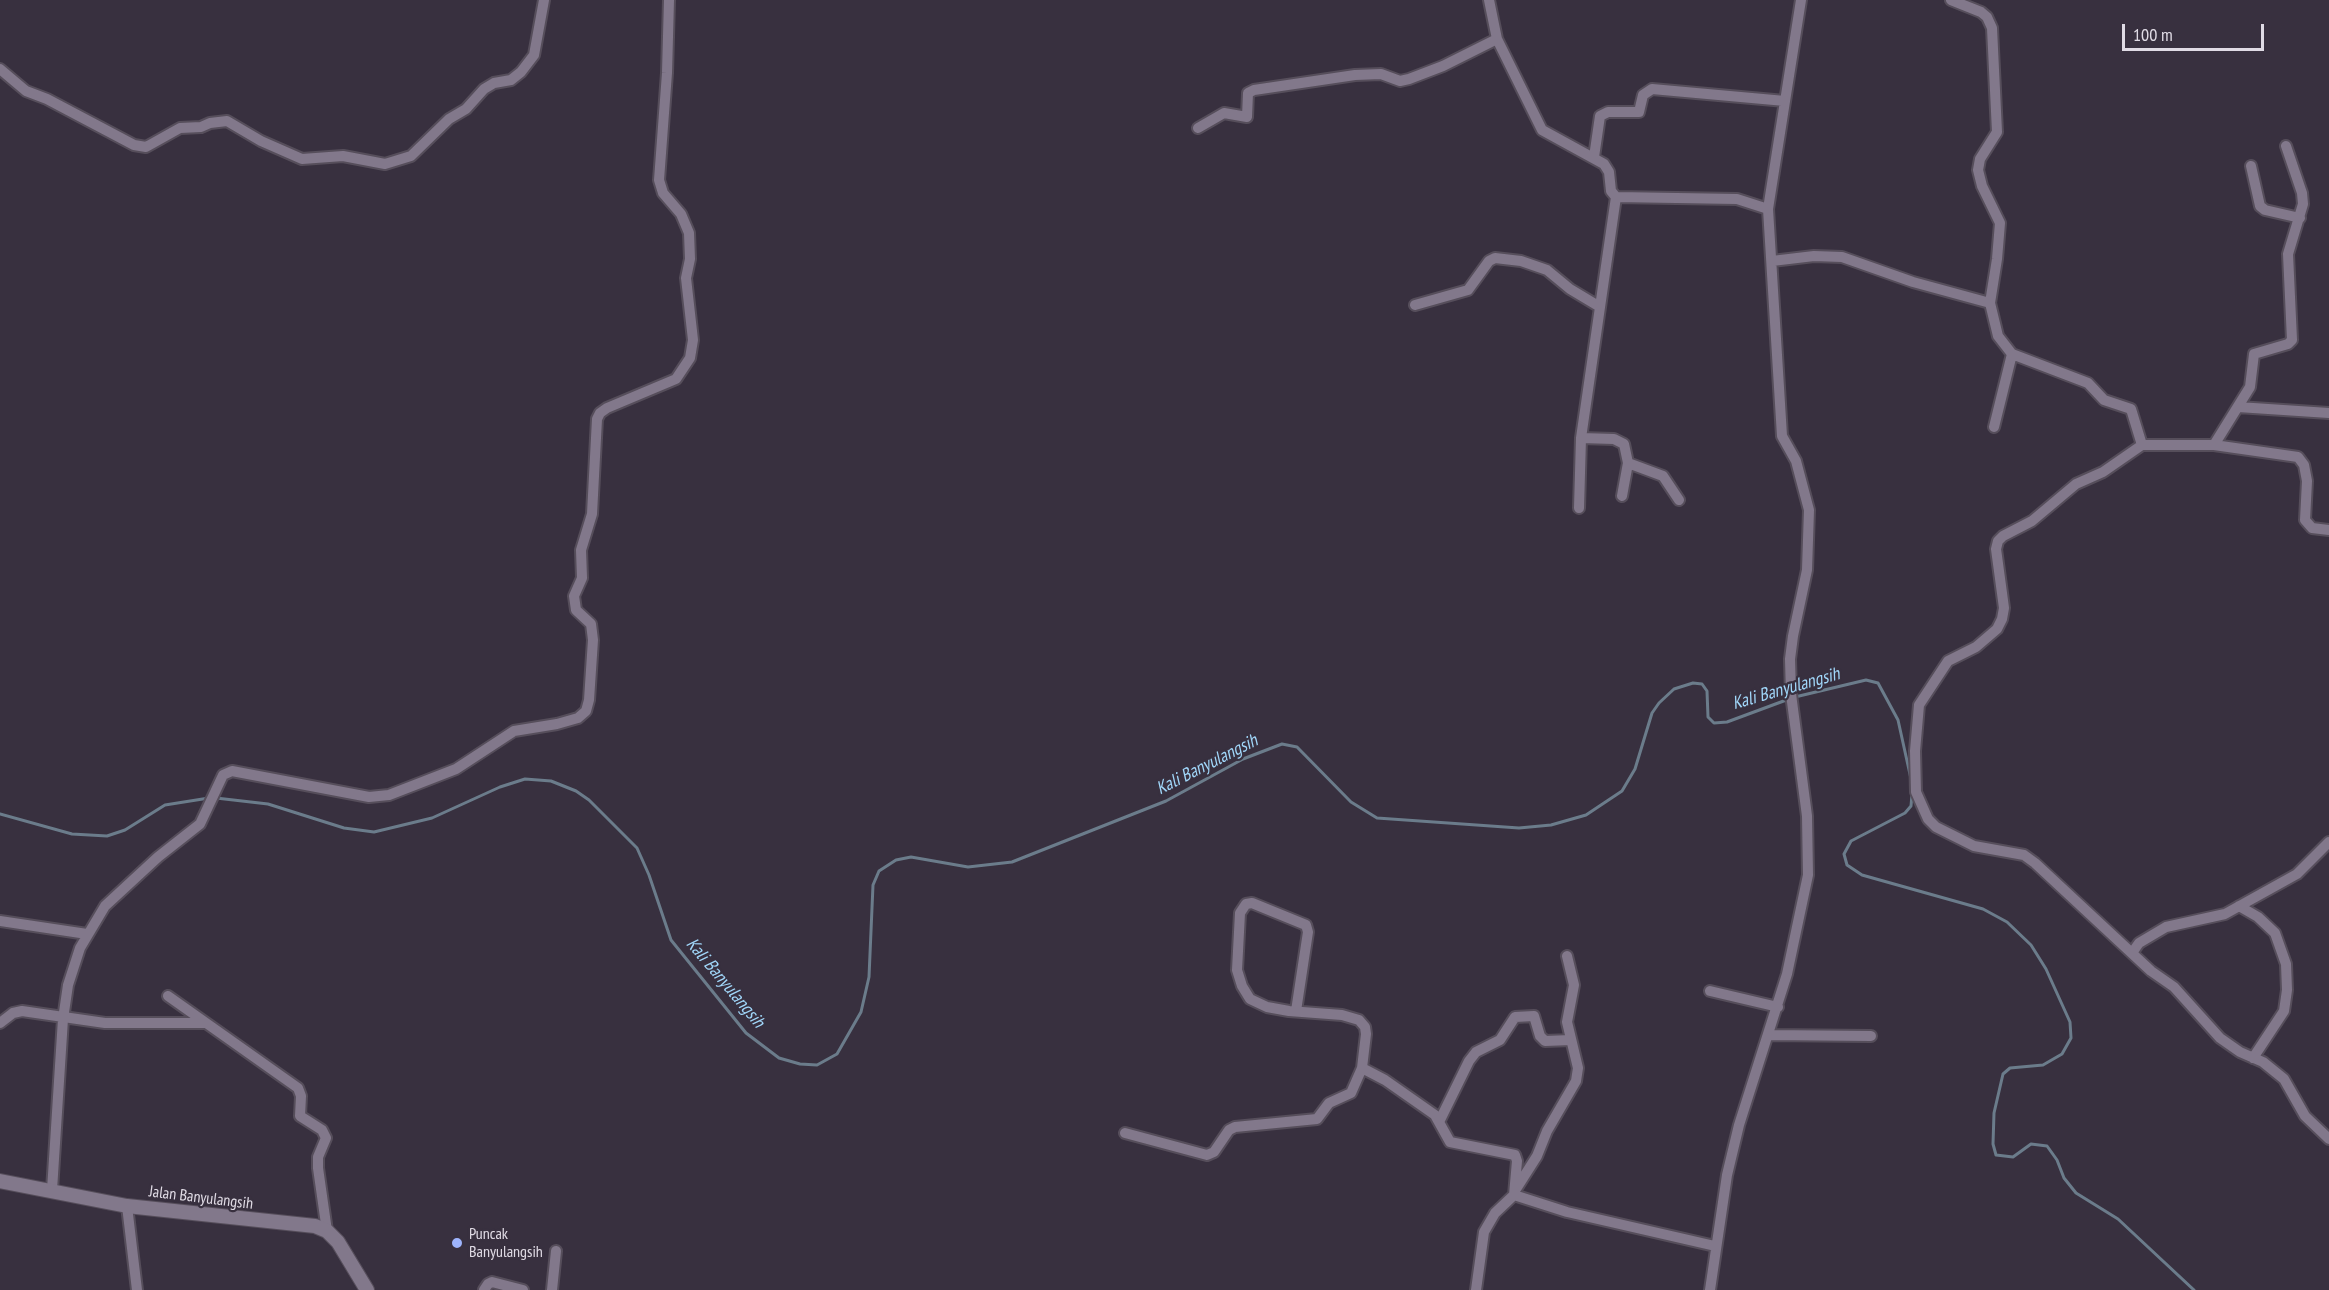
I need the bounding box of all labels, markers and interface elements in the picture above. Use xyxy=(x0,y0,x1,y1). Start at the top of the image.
scale bar xyxy=(2125,12,2268,50)
text: 100 m xyxy=(2133,23,2173,46)
water label: Kali Banyulangsih xyxy=(1730,663,1842,715)
water label: Kali Banyulangsih xyxy=(1153,730,1261,800)
water label: Kali Banyulangsih xyxy=(681,934,769,1032)
street label: Jalan Banyulangsih xyxy=(148,1182,254,1214)
place label: Puncak Banyulangsih xyxy=(469,1224,543,1262)
marker: Puncak Banyulangsih xyxy=(450,1236,464,1250)

